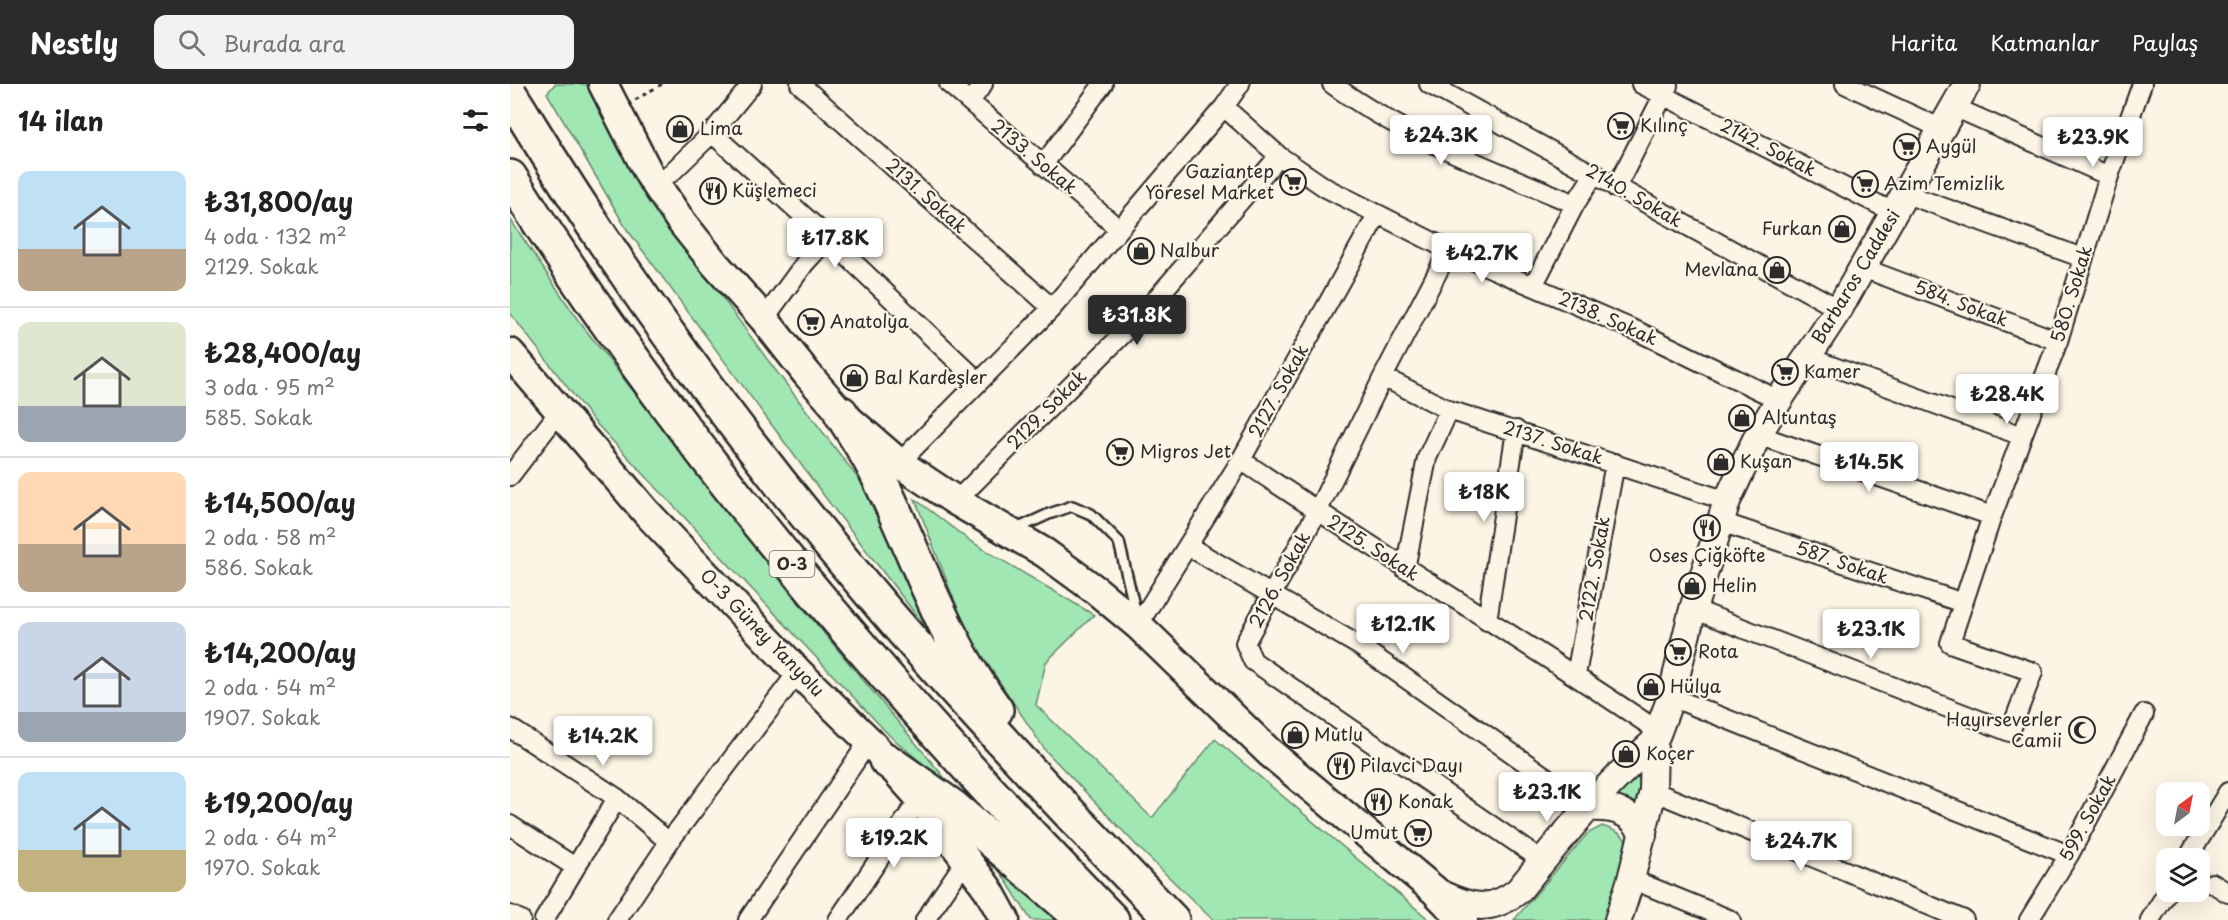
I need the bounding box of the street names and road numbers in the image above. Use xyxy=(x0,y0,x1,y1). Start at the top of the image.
street label: 2142. Sokak xyxy=(1716,111,1821,182)
street label: 2133. Sokak xyxy=(986,112,1084,200)
street label: 2131. Sokak xyxy=(880,151,974,239)
street label: 2140. Sokak xyxy=(1581,156,1688,233)
street label: Barbaros Caddesi xyxy=(1804,204,1906,349)
street label: 580. Sokak xyxy=(2043,242,2098,345)
street label: 584. Sokak xyxy=(1911,272,2013,333)
street label: 2138. Sokak xyxy=(1555,284,1662,351)
street label: 2127. Sokak xyxy=(1241,339,1315,442)
street label: 2129. Sokak xyxy=(1000,363,1092,455)
street label: 2137. Sokak xyxy=(1500,413,1607,470)
street label: 2125. Sokak xyxy=(1322,507,1425,587)
street label: 2122. Sokak xyxy=(1571,514,1616,623)
street label: 2126. Sokak xyxy=(1241,526,1316,632)
street label: 587. Sokak xyxy=(1793,533,1892,590)
road number: O-3 xyxy=(770,551,814,577)
street label: O-3 Güney Yanyolu xyxy=(695,562,831,702)
street label: 599. Sokak xyxy=(2052,769,2122,866)

